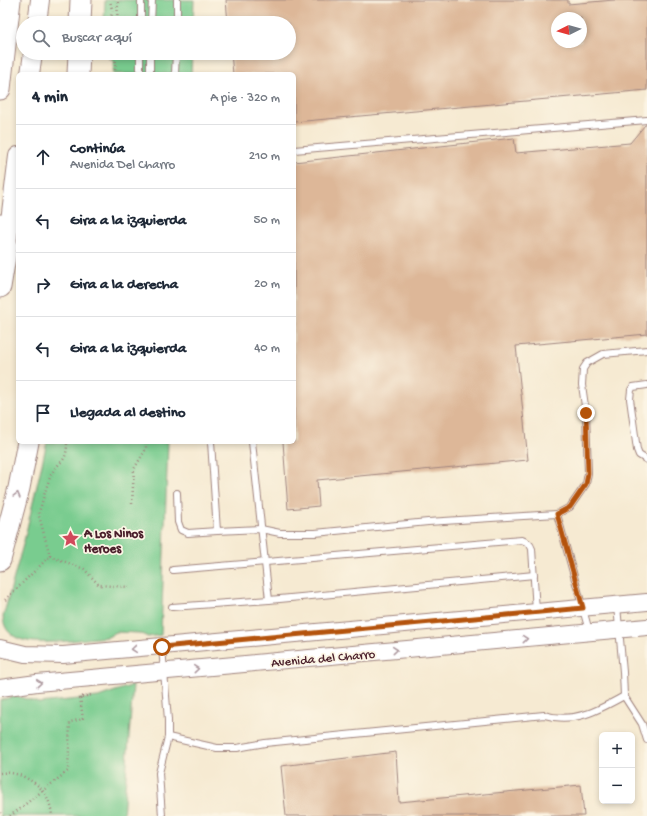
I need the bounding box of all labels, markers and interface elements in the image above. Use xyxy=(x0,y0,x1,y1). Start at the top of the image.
north arrow xyxy=(551,12,587,48)
search box xyxy=(16,16,296,60)
icon: search xyxy=(30,27,52,49)
text: Buscar aquí xyxy=(62,29,132,47)
text: 4 min xyxy=(32,88,68,108)
text: A pie · 320 m xyxy=(210,91,280,106)
text: Continúa xyxy=(70,140,125,158)
icon: ahead xyxy=(32,146,54,168)
text: 210 m xyxy=(249,149,280,164)
text: Avenida Del Charro xyxy=(70,158,175,173)
icon: left xyxy=(32,210,54,232)
text: Gira a la izquierda xyxy=(70,212,186,230)
text: 50 m xyxy=(253,213,280,228)
icon: right xyxy=(32,274,54,296)
text: Gira a la derecha xyxy=(70,276,178,294)
text: 20 m xyxy=(254,277,280,292)
icon: left xyxy=(32,338,54,360)
text: Gira a la izquierda xyxy=(70,340,186,358)
text: 40 m xyxy=(254,341,280,356)
icon: arrive xyxy=(32,402,54,424)
text: Llegada al destino xyxy=(70,404,186,422)
route end xyxy=(577,404,595,422)
one-way arrow xyxy=(12,491,21,498)
place label: A Los Ninos Heroes xyxy=(83,527,144,557)
place icon: A Los Ninos Heroes xyxy=(61,529,81,549)
one-way arrow xyxy=(522,634,528,643)
route start xyxy=(153,638,171,656)
one-way arrow xyxy=(131,644,137,653)
one-way arrow xyxy=(392,646,398,655)
street label: Avenida del Charro xyxy=(271,647,376,672)
one-way arrow xyxy=(193,664,199,673)
one-way arrow xyxy=(36,678,42,687)
map controls xyxy=(599,732,635,804)
button: + xyxy=(599,732,635,768)
button: − xyxy=(599,768,635,804)

